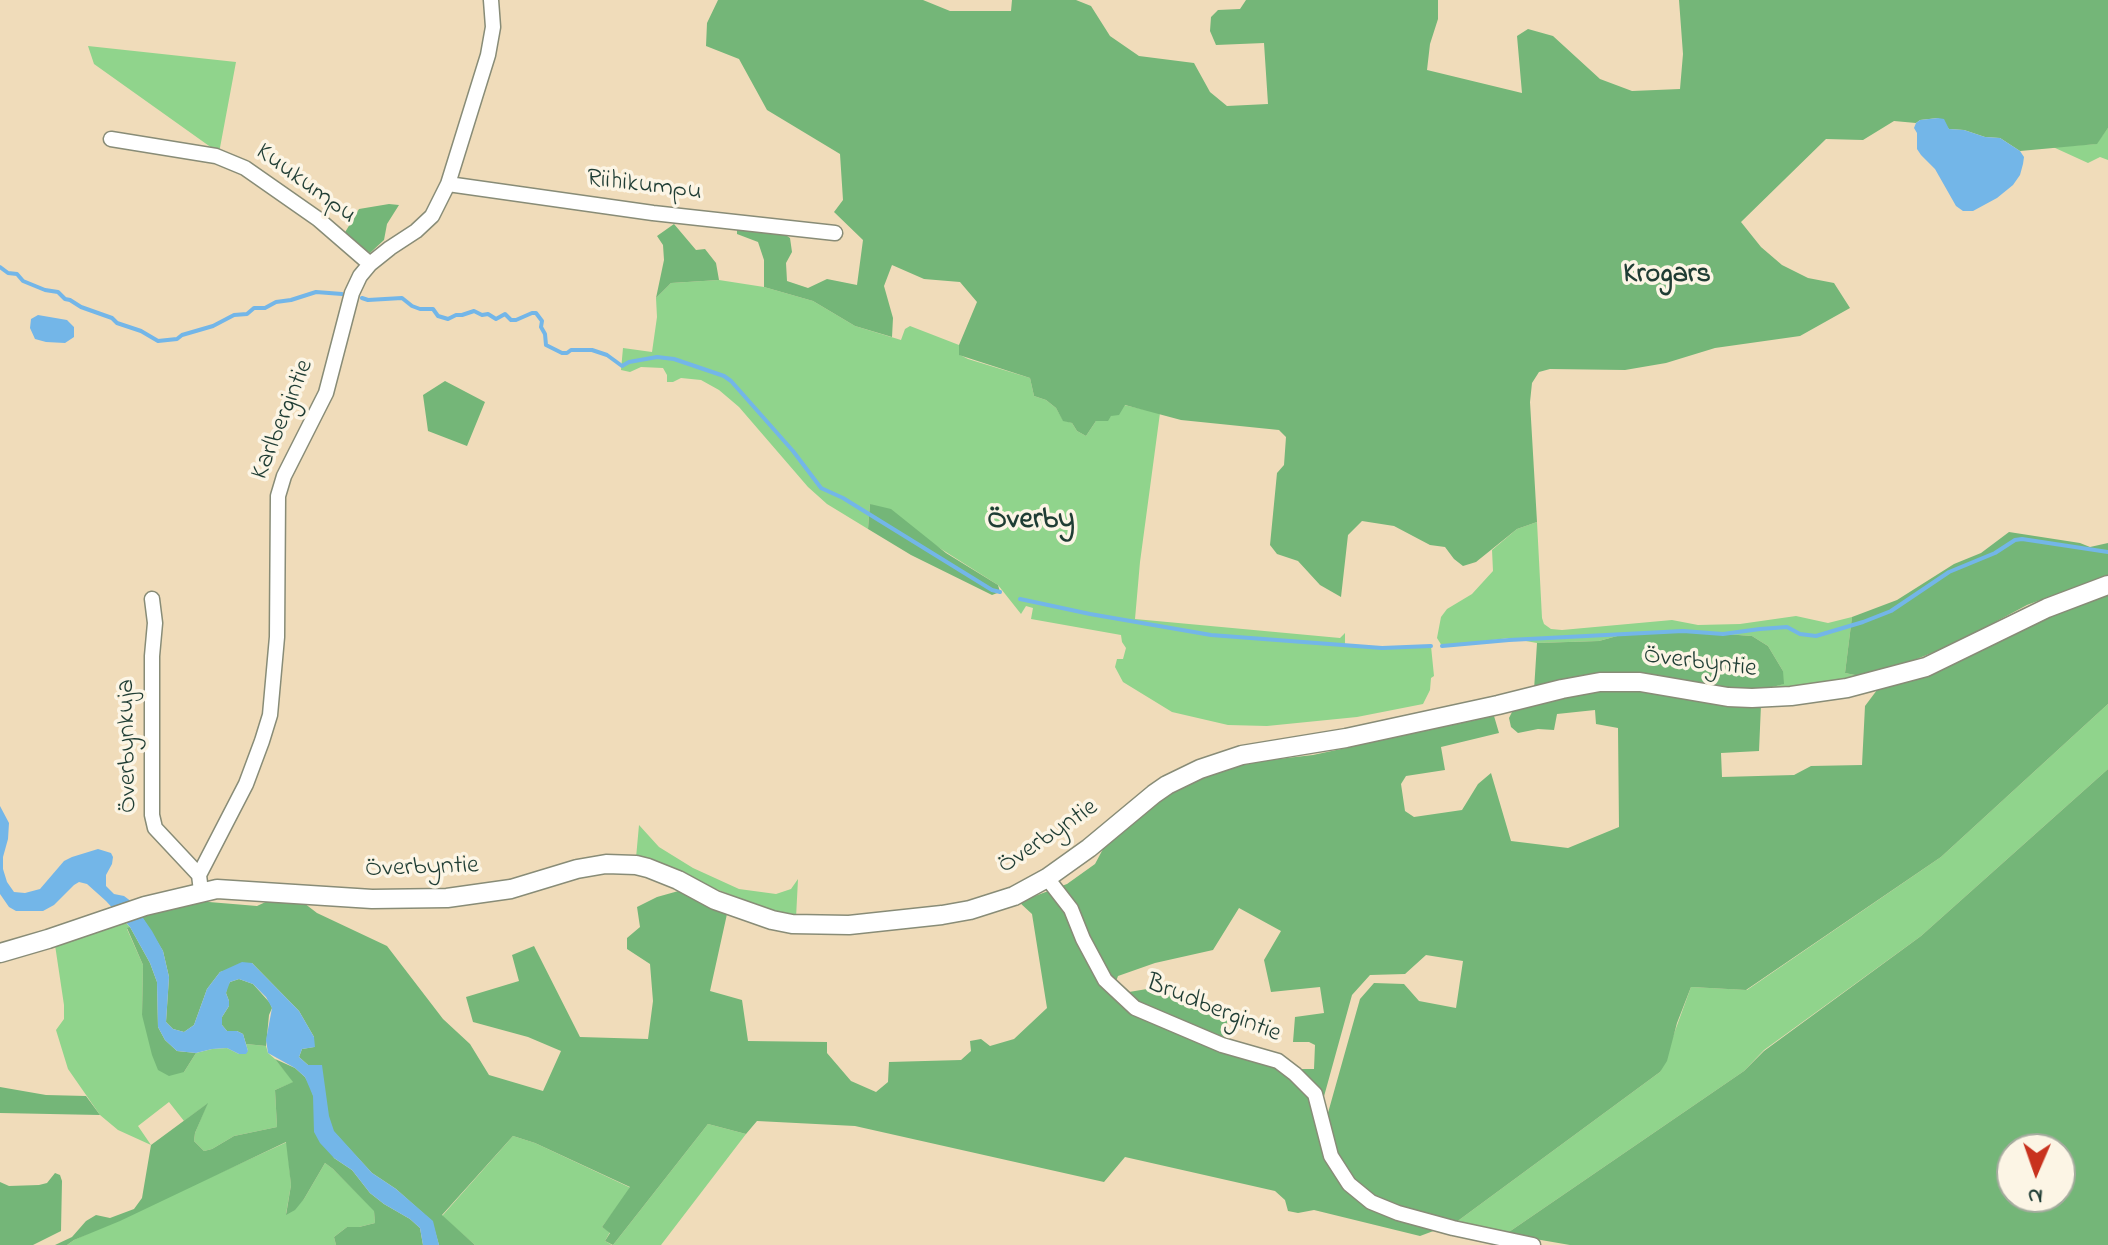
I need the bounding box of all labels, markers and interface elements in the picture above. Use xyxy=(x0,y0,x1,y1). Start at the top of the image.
street label: Kuukumpu xyxy=(248,138,362,232)
street label: Riihikumpu xyxy=(584,164,704,210)
district label: Krogars xyxy=(1623,259,1711,293)
street label: Karlbergintie xyxy=(246,355,322,485)
district label: Överby xyxy=(987,504,1075,540)
street label: Överbyntie xyxy=(1642,642,1758,686)
street label: Överbynkuja xyxy=(112,679,146,813)
street label: Överbyntie xyxy=(993,793,1105,883)
street label: Överbyntie xyxy=(365,851,479,887)
street label: Brudbergintie xyxy=(1141,969,1285,1051)
north arrow xyxy=(1996,1133,2076,1213)
text: N xyxy=(2027,1179,2043,1211)

